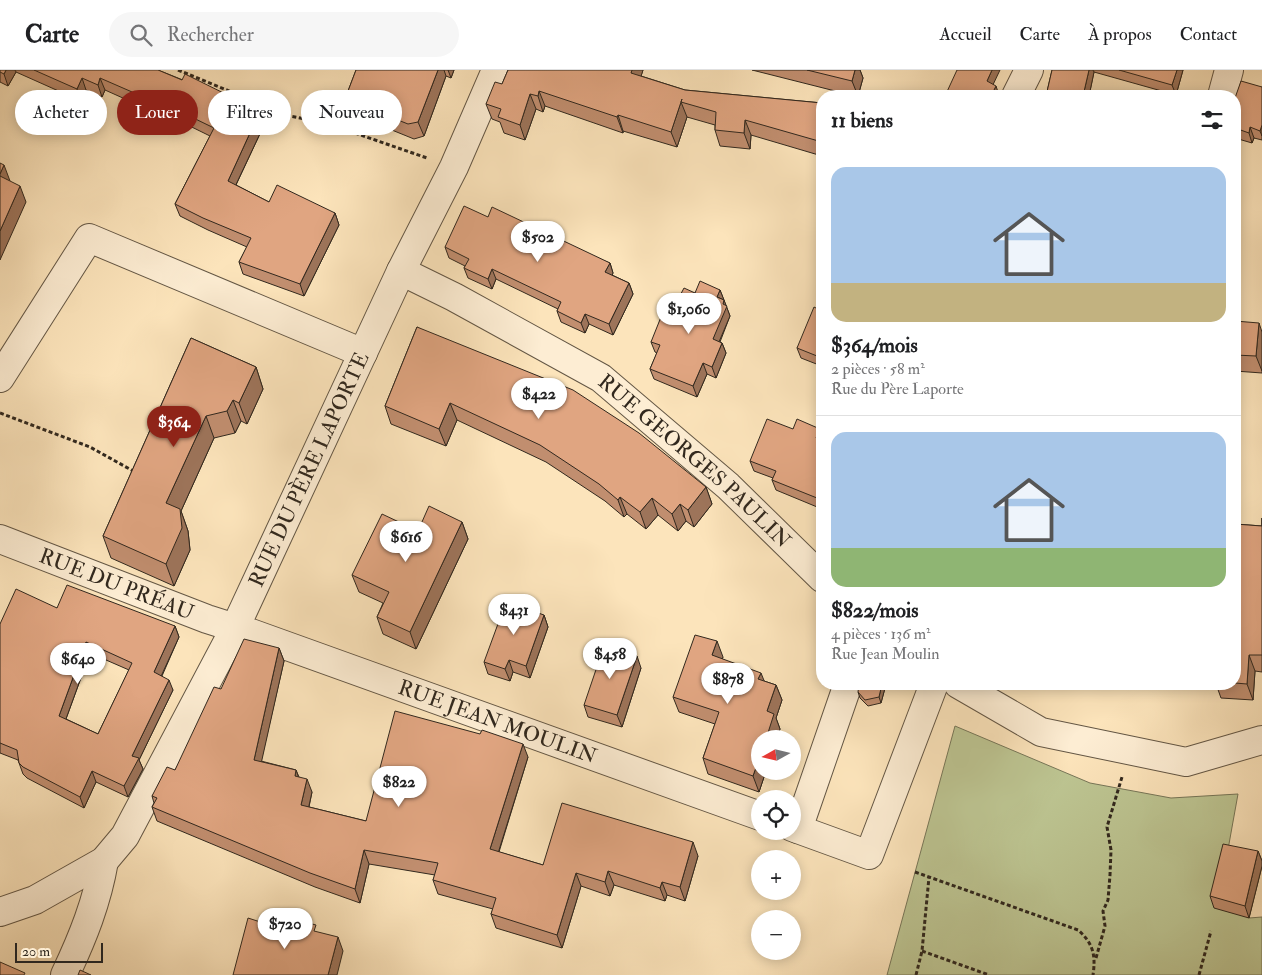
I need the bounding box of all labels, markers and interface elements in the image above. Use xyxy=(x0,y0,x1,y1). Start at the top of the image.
search box xyxy=(109,12,459,57)
text: Carte xyxy=(25,19,79,50)
icon: search xyxy=(127,21,155,49)
text: Rechercher xyxy=(167,23,254,47)
text: Accueil xyxy=(939,23,992,46)
text: Carte xyxy=(1020,23,1060,46)
text: À propos xyxy=(1088,23,1152,46)
text: Contact xyxy=(1180,23,1237,46)
chip: Acheter xyxy=(15,90,107,135)
chip: Louer xyxy=(117,90,198,135)
chip: Filtres xyxy=(208,90,291,135)
chip: Nouveau xyxy=(301,90,402,135)
icon: filters xyxy=(1198,106,1226,134)
text: 11 biens xyxy=(831,107,893,134)
icon: home xyxy=(984,199,1074,289)
pin: $502 xyxy=(508,220,568,263)
text: $502 xyxy=(522,227,554,247)
pin: $1,060 xyxy=(648,292,730,335)
text: $1,060 xyxy=(667,299,711,319)
text: $364/mois xyxy=(831,332,918,359)
street label: RUE DU PÈRE LAPORTE xyxy=(242,348,375,591)
text: 2 pièces · 58 m² xyxy=(831,359,925,379)
street label: RUE GEORGES PAULIN xyxy=(593,368,797,554)
pin: $422 xyxy=(509,378,569,420)
text: Rue du Père Laporte xyxy=(831,379,964,399)
text: $422 xyxy=(522,384,556,404)
pin: $364 xyxy=(144,406,204,448)
text: $364 xyxy=(158,412,190,432)
icon: home xyxy=(984,465,1074,555)
pin: $616 xyxy=(376,520,436,563)
text: $616 xyxy=(391,527,421,547)
street label: RUE DU PRÉAU xyxy=(35,542,198,626)
pin: $431 xyxy=(484,594,544,636)
text: $822/mois xyxy=(831,597,919,624)
text: $431 xyxy=(499,600,529,620)
text: 4 pièces · 136 m² xyxy=(831,624,931,644)
pin: $458 xyxy=(580,638,640,680)
pin: $640 xyxy=(48,642,108,685)
text: $458 xyxy=(594,644,626,664)
text: Rue Jean Moulin xyxy=(831,644,939,664)
text: $640 xyxy=(61,649,95,669)
pin: $878 xyxy=(698,662,758,705)
text: $878 xyxy=(712,669,744,689)
street label: RUE JEAN MOULIN xyxy=(395,674,601,770)
north arrow xyxy=(751,730,801,780)
map controls xyxy=(751,730,801,960)
pin: $822 xyxy=(369,766,429,808)
text: $822 xyxy=(383,772,415,792)
button: locate xyxy=(751,790,801,840)
button: + xyxy=(751,850,801,900)
pin: $720 xyxy=(255,908,315,950)
button: − xyxy=(751,910,801,960)
text: $720 xyxy=(269,914,301,934)
scale bar xyxy=(15,940,102,963)
text: 20 m xyxy=(22,943,50,960)

